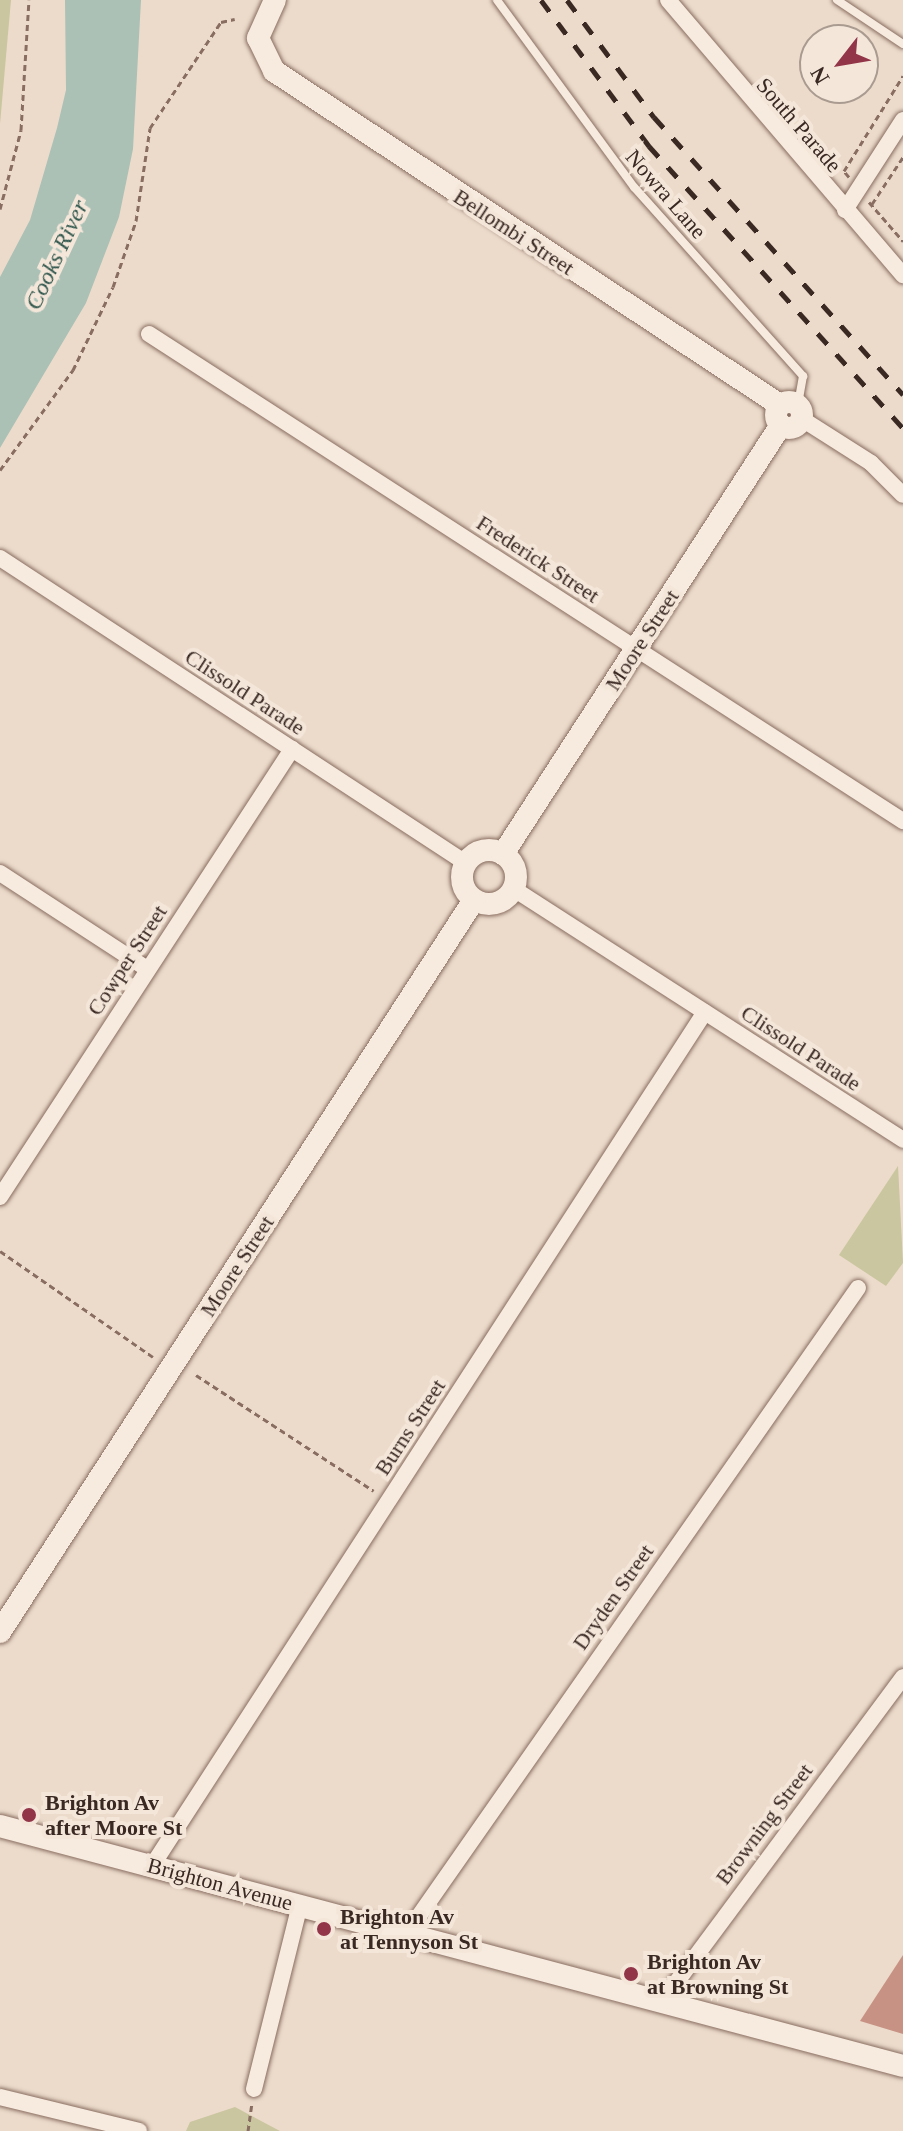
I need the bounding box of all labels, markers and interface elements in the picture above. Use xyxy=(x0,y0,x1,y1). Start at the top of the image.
north arrow xyxy=(799,24,879,104)
text: N xyxy=(805,62,835,89)
street label: South Parade xyxy=(751,72,847,178)
street label: Nowra Lane xyxy=(620,144,712,244)
street label: Bellombi Street xyxy=(449,183,579,281)
water label: Cooks River xyxy=(19,195,95,315)
street label: Frederick Street xyxy=(472,510,604,608)
street label: Moore Street xyxy=(599,584,685,696)
street label: Clissold Parade xyxy=(180,643,310,741)
street label: Cowper Street xyxy=(81,900,173,1020)
street label: Clissold Parade xyxy=(736,999,866,1097)
street label: Moore Street xyxy=(194,1210,280,1322)
street label: Burns Street xyxy=(369,1374,451,1480)
street label: Dryden Street xyxy=(567,1539,659,1655)
street label: Browning Street xyxy=(710,1758,818,1890)
place label: Brighton Av after Moore St xyxy=(45,1789,183,1840)
marker: Brighton Av after Moore St xyxy=(20,1806,38,1824)
street label: Brighton Avenue xyxy=(144,1852,296,1916)
place label: Brighton Av at Tennyson St xyxy=(340,1903,479,1954)
marker: Brighton Av at Tennyson St xyxy=(315,1920,333,1938)
place label: Brighton Av at Browning St xyxy=(647,1948,788,2000)
marker: Brighton Av at Browning St xyxy=(622,1965,640,1983)

